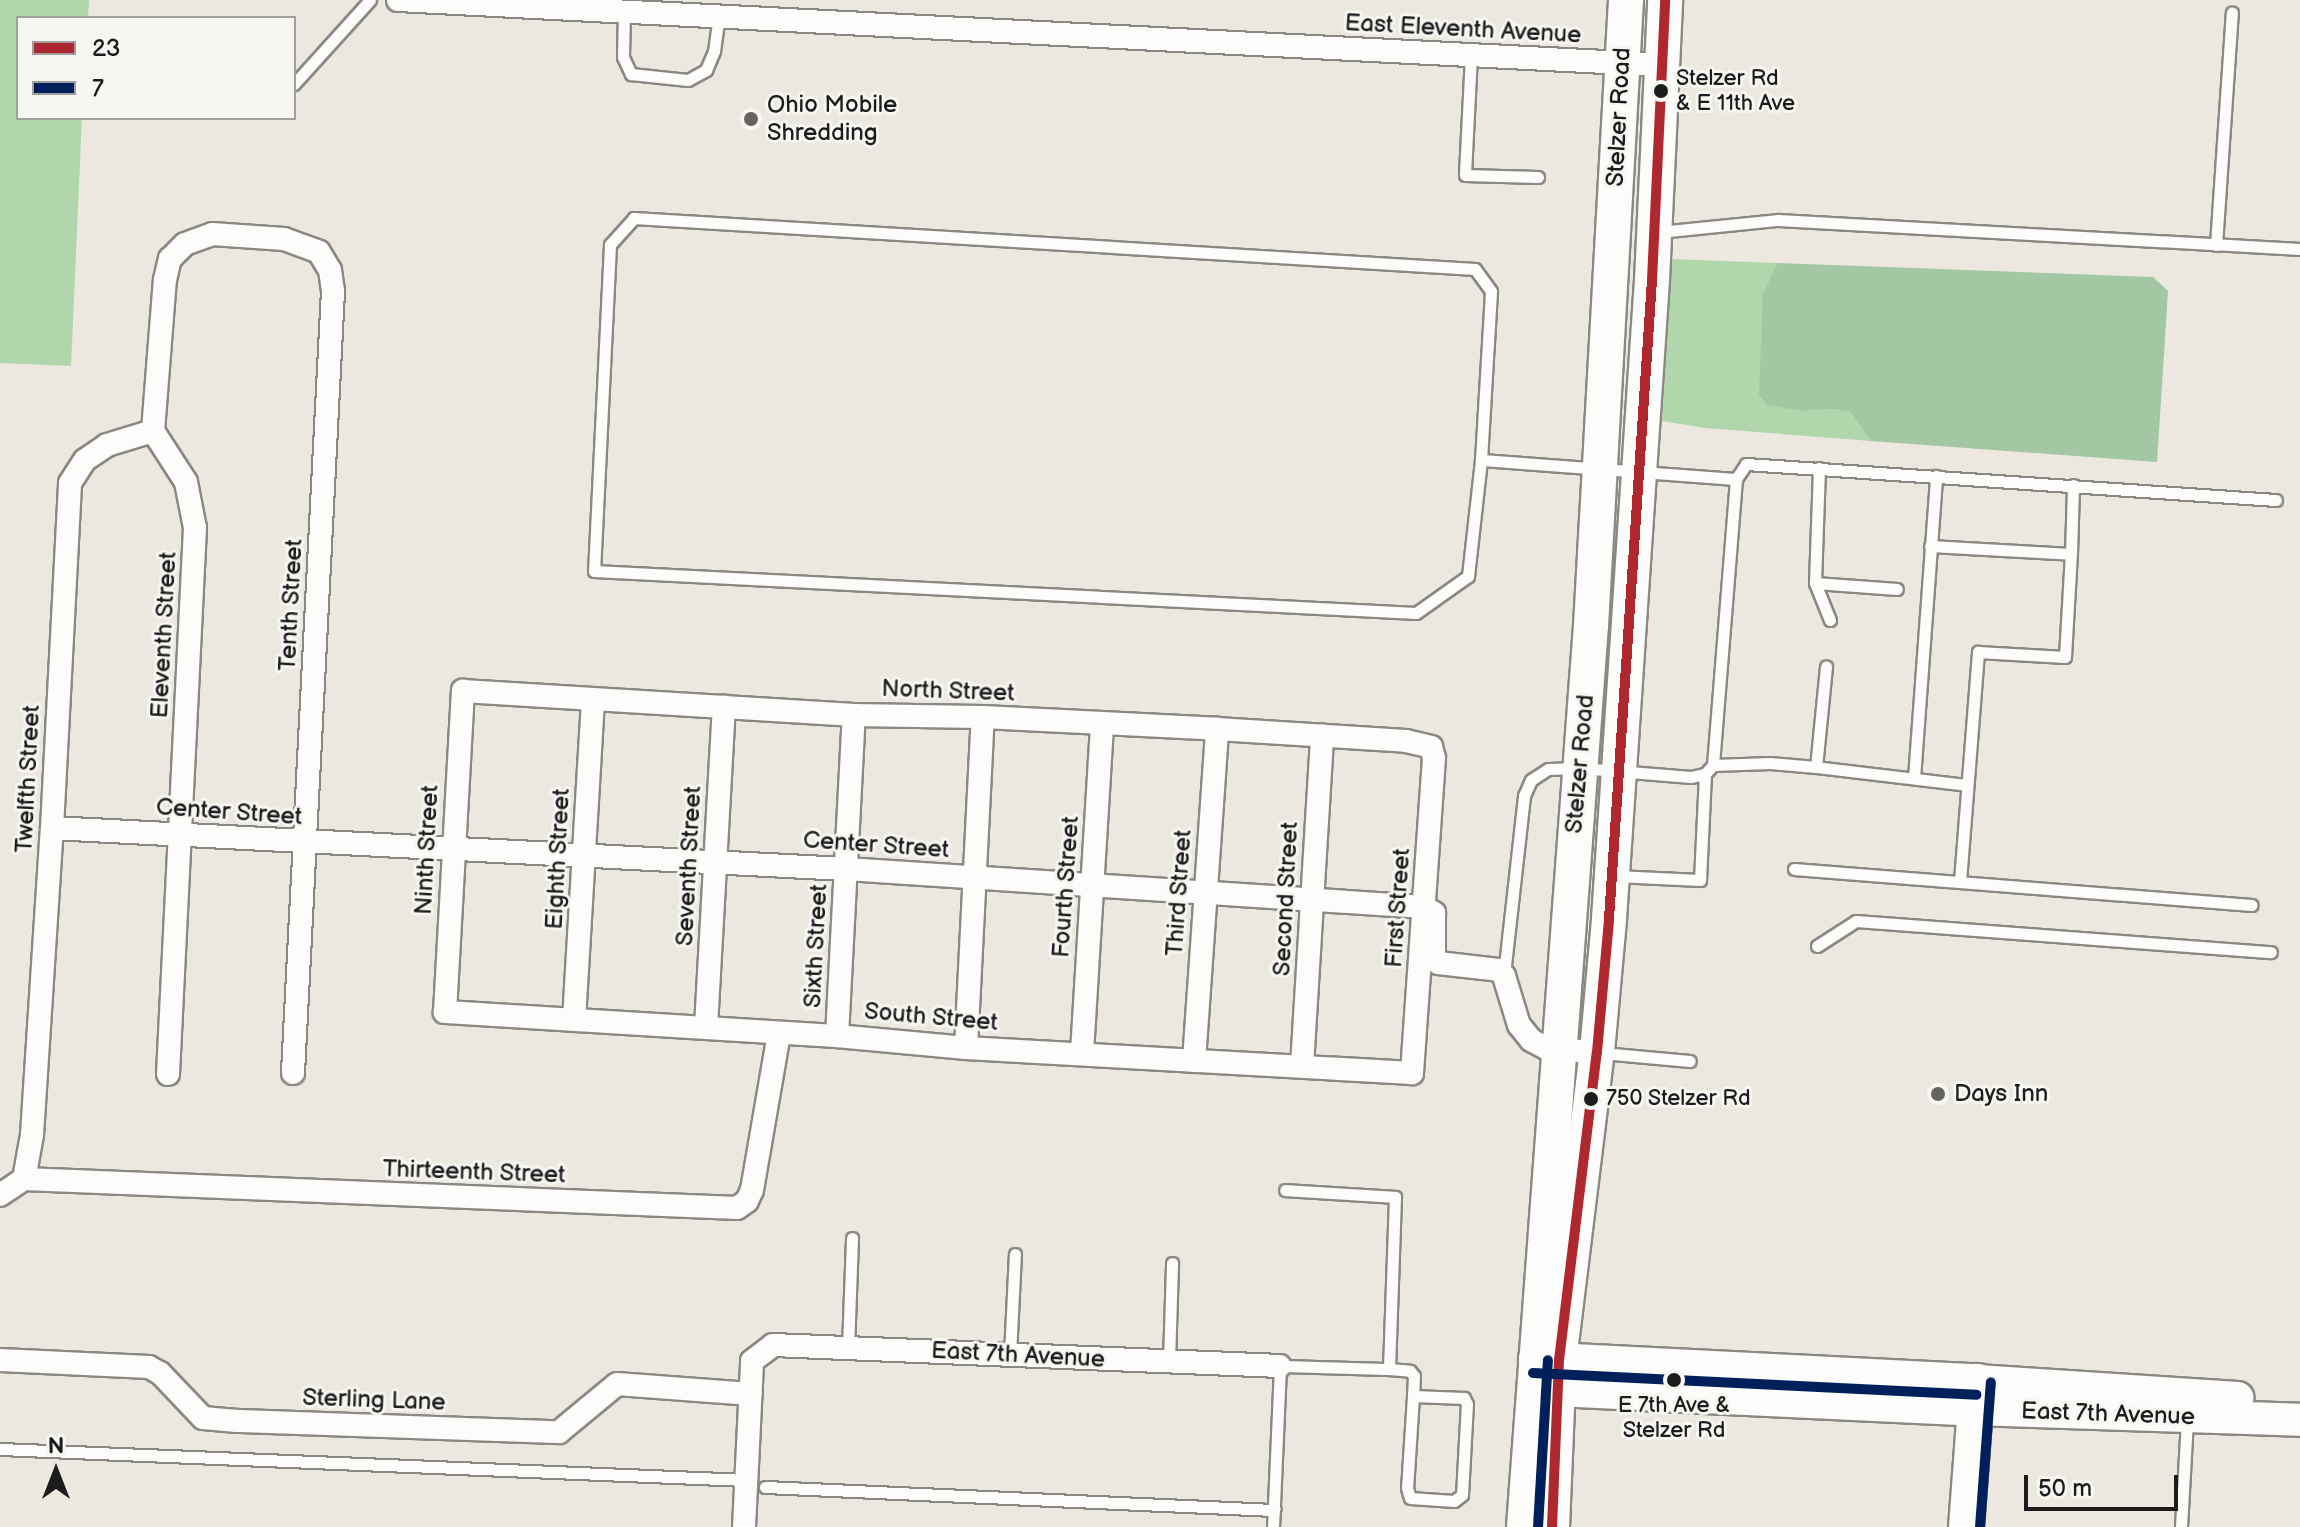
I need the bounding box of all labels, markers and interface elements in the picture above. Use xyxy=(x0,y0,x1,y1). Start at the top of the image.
street label: East Eleventh Avenue xyxy=(1344,8,1582,50)
legend xyxy=(16,16,296,120)
text: 23 xyxy=(92,34,120,63)
street label: Stelzer Road xyxy=(1601,47,1637,187)
place label: Stelzer Rd & E 11th Ave xyxy=(1676,65,1795,116)
text: 7 xyxy=(92,74,104,103)
marker: Stelzer Rd & E 11th Ave xyxy=(1653,83,1669,99)
place label: Ohio Mobile Shredding xyxy=(767,91,897,147)
marker: Ohio Mobile Shredding xyxy=(742,110,760,128)
street label: Tenth Street xyxy=(273,538,309,672)
street label: Eleventh Street xyxy=(145,551,183,719)
street label: North Street xyxy=(881,674,1015,708)
street label: Stelzer Road xyxy=(1560,693,1600,835)
street label: Twelfth Street xyxy=(10,704,46,854)
street label: Ninth Street xyxy=(409,784,445,916)
street label: Seventh Street xyxy=(670,785,708,947)
street label: Eighth Street xyxy=(540,788,576,930)
street label: Center Street xyxy=(155,793,303,831)
street label: Fourth Street xyxy=(1047,815,1085,959)
street label: Second Street xyxy=(1268,821,1304,977)
street label: Center Street xyxy=(802,826,950,864)
street label: Third Street xyxy=(1160,829,1198,957)
street label: First Street xyxy=(1379,847,1417,969)
street label: Sixth Street xyxy=(798,883,834,1009)
street label: South Street xyxy=(863,997,999,1037)
place label: Days Inn xyxy=(1954,1080,2048,1108)
marker: Days Inn xyxy=(1929,1085,1947,1103)
place label: 750 Stelzer Rd xyxy=(1606,1086,1751,1112)
marker: 750 Stelzer Rd xyxy=(1583,1091,1599,1107)
street label: Thirteenth Street xyxy=(382,1154,566,1190)
street label: East 7th Avenue xyxy=(930,1336,1106,1374)
marker: E 7th Ave & Stelzer Rd xyxy=(1666,1372,1682,1388)
street label: Sterling Lane xyxy=(302,1383,446,1417)
place label: E 7th Ave & Stelzer Rd xyxy=(1618,1392,1730,1444)
street label: East 7th Avenue xyxy=(2020,1397,2196,1431)
north arrow xyxy=(16,1431,96,1511)
text: N xyxy=(48,1433,64,1460)
scale bar xyxy=(2028,1459,2182,1509)
text: 50 m xyxy=(2038,1474,2092,1503)

